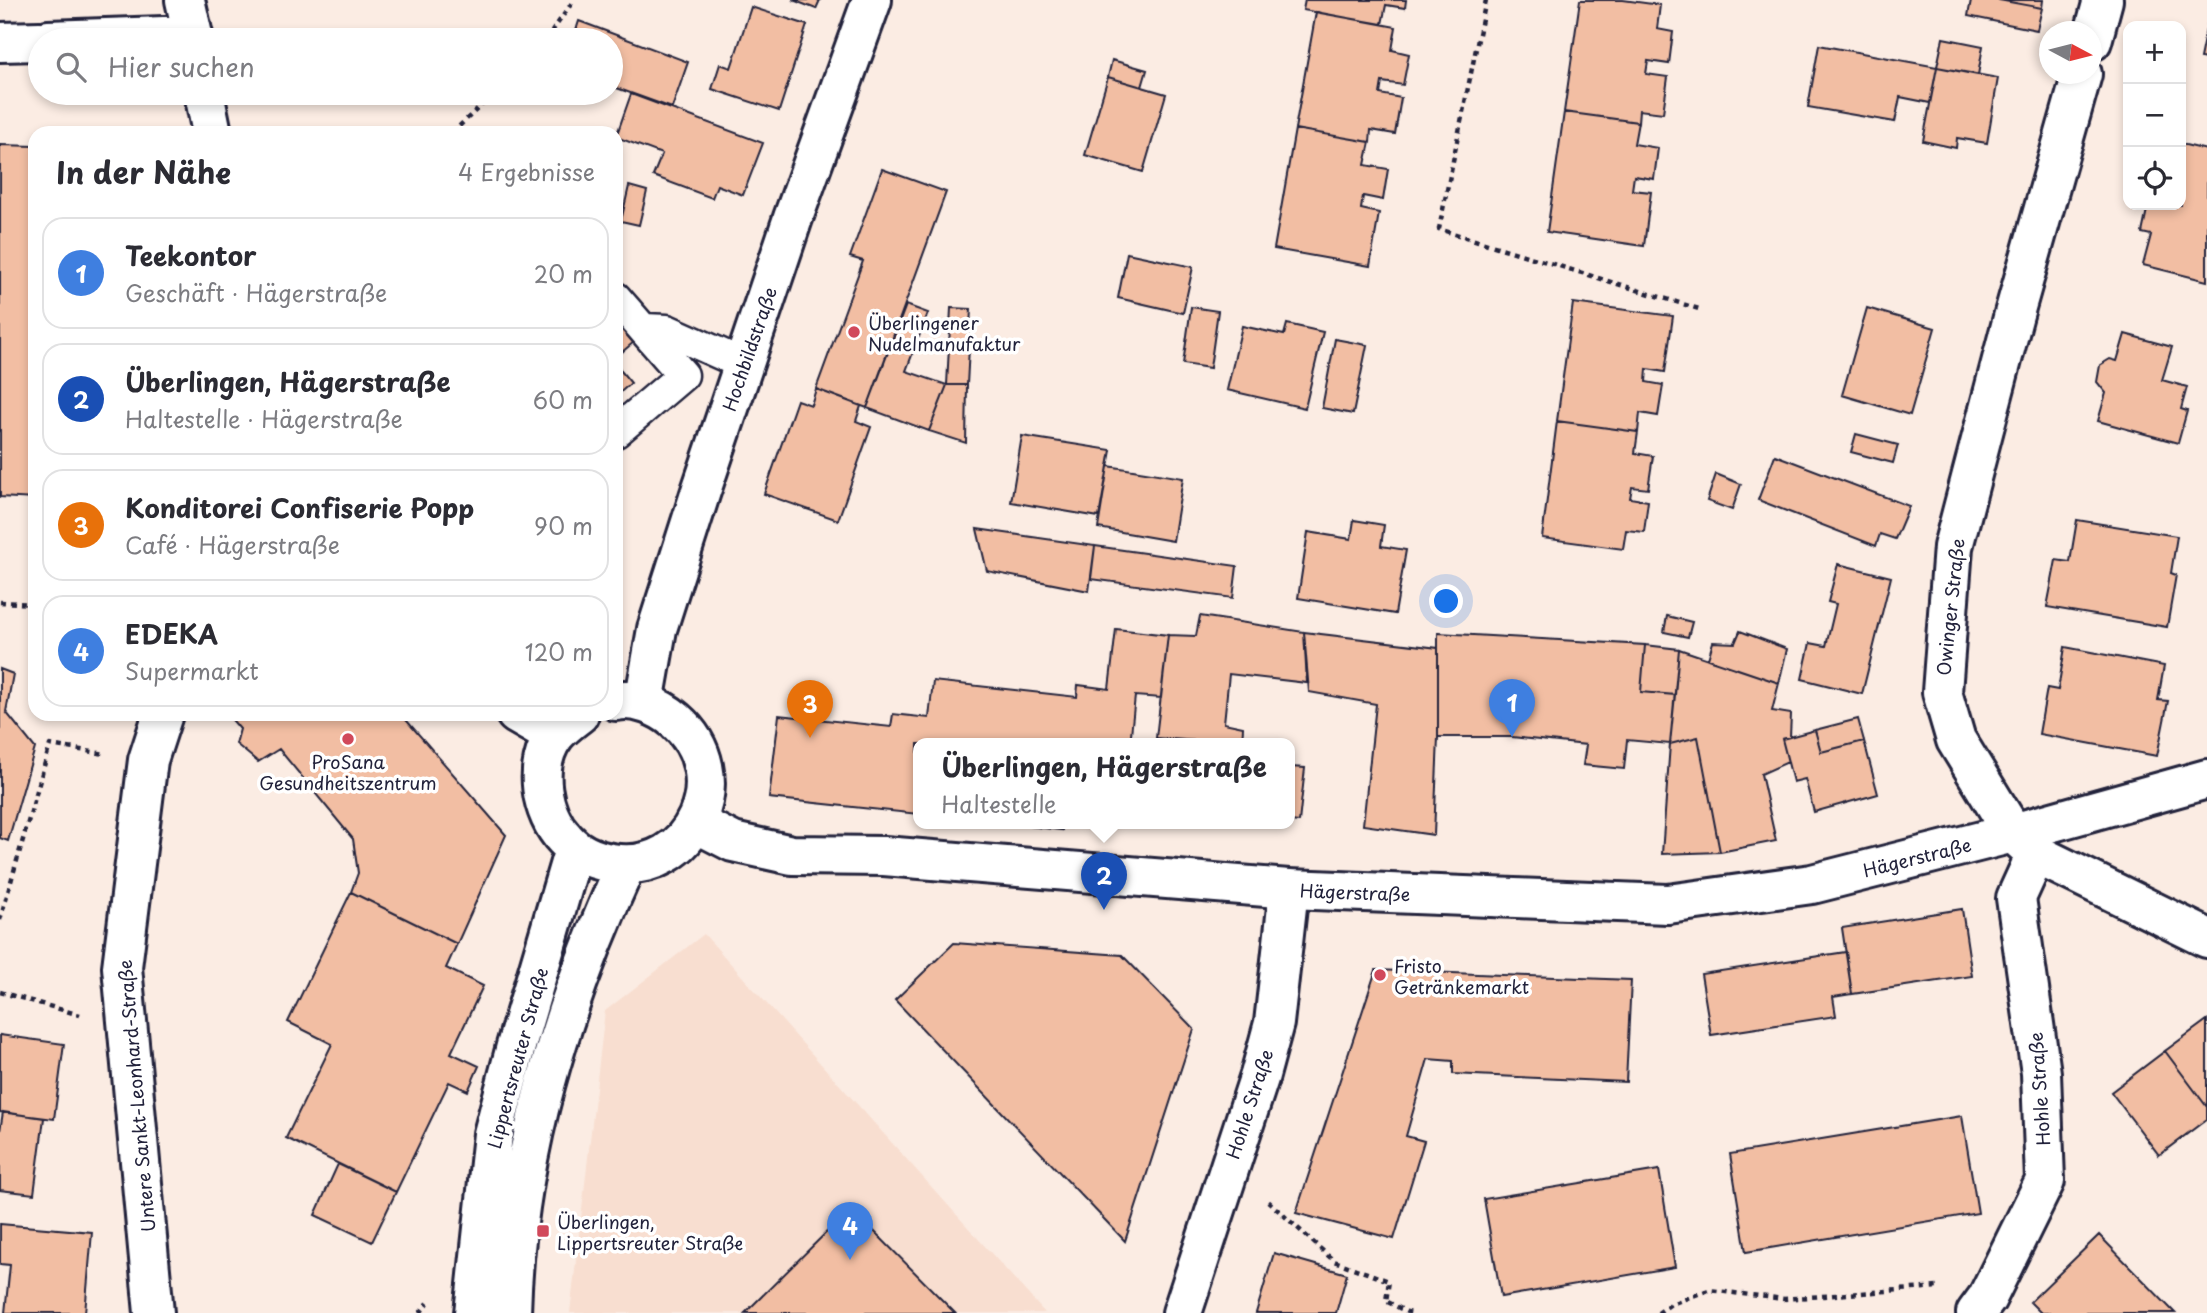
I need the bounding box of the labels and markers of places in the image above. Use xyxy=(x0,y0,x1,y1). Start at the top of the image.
place label: Überlingener Nudelmanufaktur xyxy=(868,309,1021,357)
marker: Überlingener Nudelmanufaktur xyxy=(846,324,862,340)
pin: 1 xyxy=(1489,679,1535,737)
pin: 3 xyxy=(787,680,833,738)
marker: ProSana Gesundheitszentrum xyxy=(340,731,356,747)
place label: ProSana Gesundheitszentrum xyxy=(259,748,437,796)
pin: 2 xyxy=(1081,852,1127,910)
place label: Fristo Getränkemarkt xyxy=(1394,952,1529,1000)
marker: Fristo Getränkemarkt xyxy=(1372,967,1388,983)
pin: 4 xyxy=(827,1202,873,1260)
place label: Überlingen, Lippertsreuter Straße xyxy=(557,1208,743,1256)
marker: Überlingen, Lippertsreuter Straße xyxy=(535,1223,551,1239)

